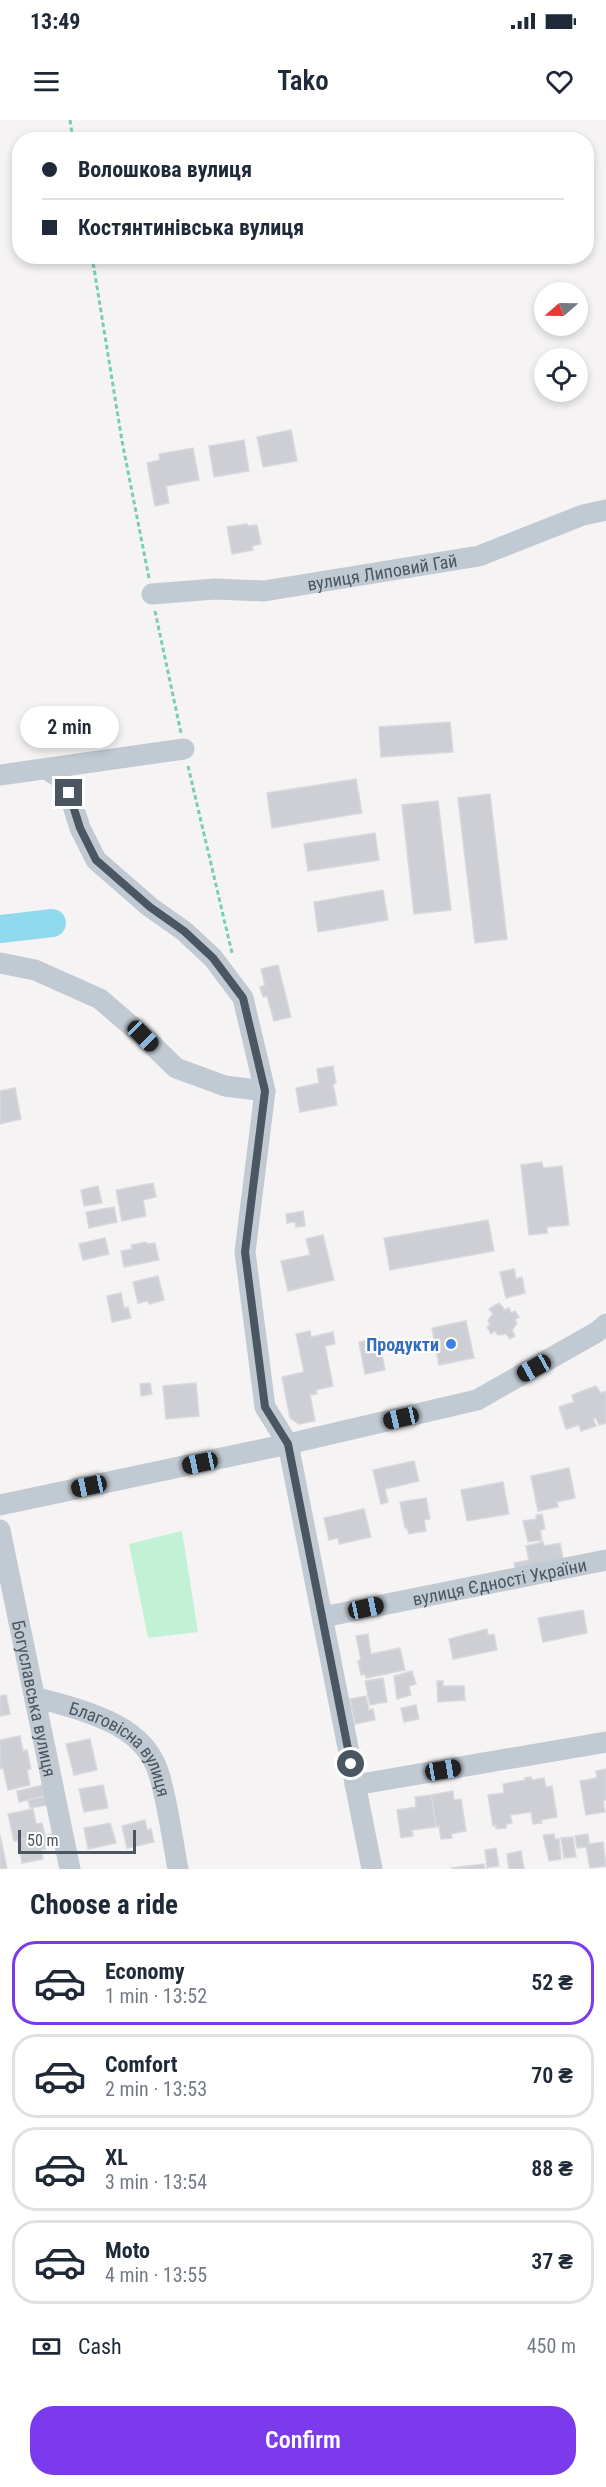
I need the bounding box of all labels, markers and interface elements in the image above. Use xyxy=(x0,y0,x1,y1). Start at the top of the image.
text: 13:49 xyxy=(30,9,81,34)
icon: menu xyxy=(30,65,63,98)
text: Tako xyxy=(277,65,329,97)
icon: heart xyxy=(543,65,576,98)
text: Волошкова вулиця xyxy=(78,157,252,182)
text: Костянтинівська вулиця xyxy=(78,215,304,240)
north arrow xyxy=(534,282,588,336)
map controls xyxy=(534,282,588,402)
button: locate xyxy=(534,348,588,402)
street label: вулиця Липовий Гай xyxy=(306,549,459,594)
callout: 2 min xyxy=(20,706,118,748)
text: 2 min xyxy=(47,715,92,739)
route end xyxy=(55,779,82,806)
car xyxy=(124,1017,162,1055)
place label: Продукти xyxy=(366,1334,439,1355)
marker: Продукти xyxy=(444,1337,458,1351)
car xyxy=(514,1351,554,1385)
car xyxy=(381,1405,421,1431)
car xyxy=(181,1450,219,1476)
car xyxy=(70,1473,108,1499)
street label: вулиця Єдності України xyxy=(410,1554,588,1609)
car xyxy=(347,1595,385,1621)
street label: Богуславська вулиця xyxy=(8,1618,61,1779)
street label: Благовісна вулиця xyxy=(67,1697,175,1798)
route start xyxy=(337,1750,364,1777)
car xyxy=(424,1758,462,1782)
scale bar xyxy=(18,1827,136,1854)
text: 50 m xyxy=(27,1831,59,1850)
text: Choose a ride xyxy=(30,1889,178,1921)
icon: car xyxy=(33,1956,87,2010)
text: Economy xyxy=(105,1959,185,1984)
text: 52 ₴ xyxy=(531,1970,573,1995)
text: 1 min · 13:52 xyxy=(105,1984,207,2008)
icon: car xyxy=(33,2049,87,2103)
text: Comfort xyxy=(105,2052,178,2077)
text: 70 ₴ xyxy=(531,2063,573,2088)
text: 2 min · 13:53 xyxy=(105,2077,207,2101)
icon: car xyxy=(33,2142,87,2196)
text: XL xyxy=(105,2145,128,2170)
text: 88 ₴ xyxy=(531,2156,573,2181)
text: 3 min · 13:54 xyxy=(105,2170,207,2194)
icon: car xyxy=(33,2235,87,2289)
text: Moto xyxy=(105,2238,150,2263)
text: 37 ₴ xyxy=(531,2249,573,2274)
text: 4 min · 13:55 xyxy=(105,2263,207,2287)
icon: cash xyxy=(30,2330,63,2363)
text: Cash xyxy=(78,2334,122,2359)
text: 450 m xyxy=(527,2334,576,2358)
button: Confirm xyxy=(30,2406,576,2475)

